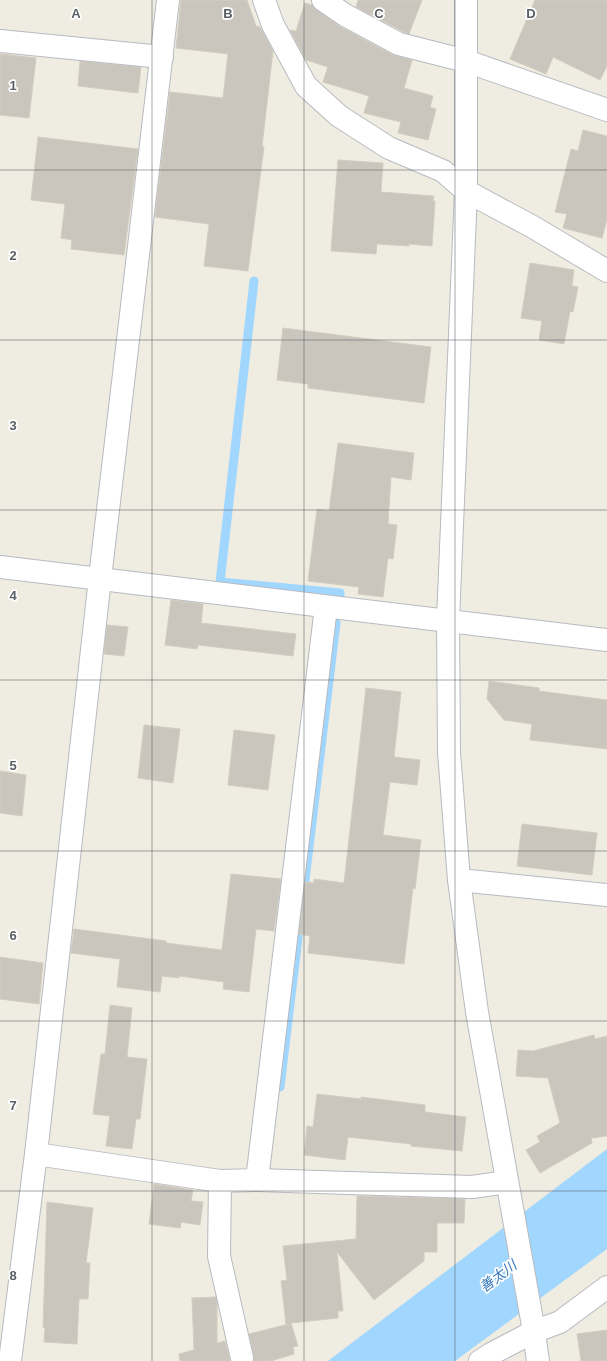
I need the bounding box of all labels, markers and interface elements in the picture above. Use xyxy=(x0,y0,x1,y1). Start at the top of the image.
text: A xyxy=(71,6,81,21)
text: B xyxy=(223,6,233,21)
text: C xyxy=(374,6,384,21)
text: D xyxy=(526,6,536,21)
text: 1 xyxy=(9,78,17,93)
text: 2 xyxy=(9,248,17,263)
text: 3 xyxy=(9,418,17,433)
text: 4 xyxy=(9,588,17,603)
text: 5 xyxy=(9,758,17,773)
text: 6 xyxy=(9,928,17,943)
text: 7 xyxy=(9,1098,17,1113)
water label: 善太川 xyxy=(476,1256,521,1295)
text: 8 xyxy=(9,1268,17,1283)

